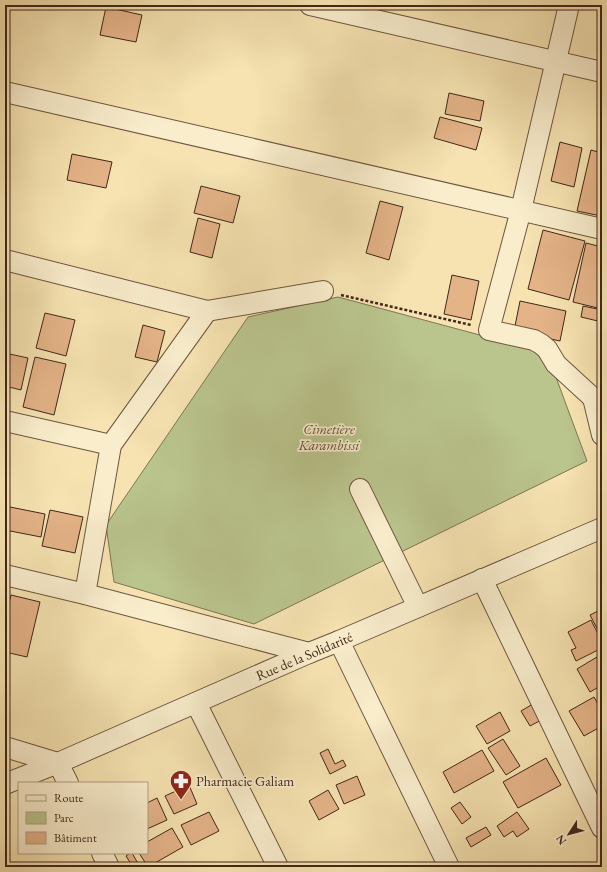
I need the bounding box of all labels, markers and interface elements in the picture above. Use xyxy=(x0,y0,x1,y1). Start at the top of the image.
park label: Cimetière Karambissi xyxy=(298,420,360,454)
street label: Rue de la Solidarité xyxy=(253,627,356,684)
pharmacy icon: Pharmacie Galiam xyxy=(168,768,194,801)
place label: Pharmacie Galiam xyxy=(196,772,294,790)
legend xyxy=(18,782,148,854)
text: Route xyxy=(54,790,84,806)
text: Parc xyxy=(54,810,74,826)
north arrow xyxy=(549,814,589,854)
text: Bâtiment xyxy=(54,830,97,846)
text: N xyxy=(553,832,569,848)

